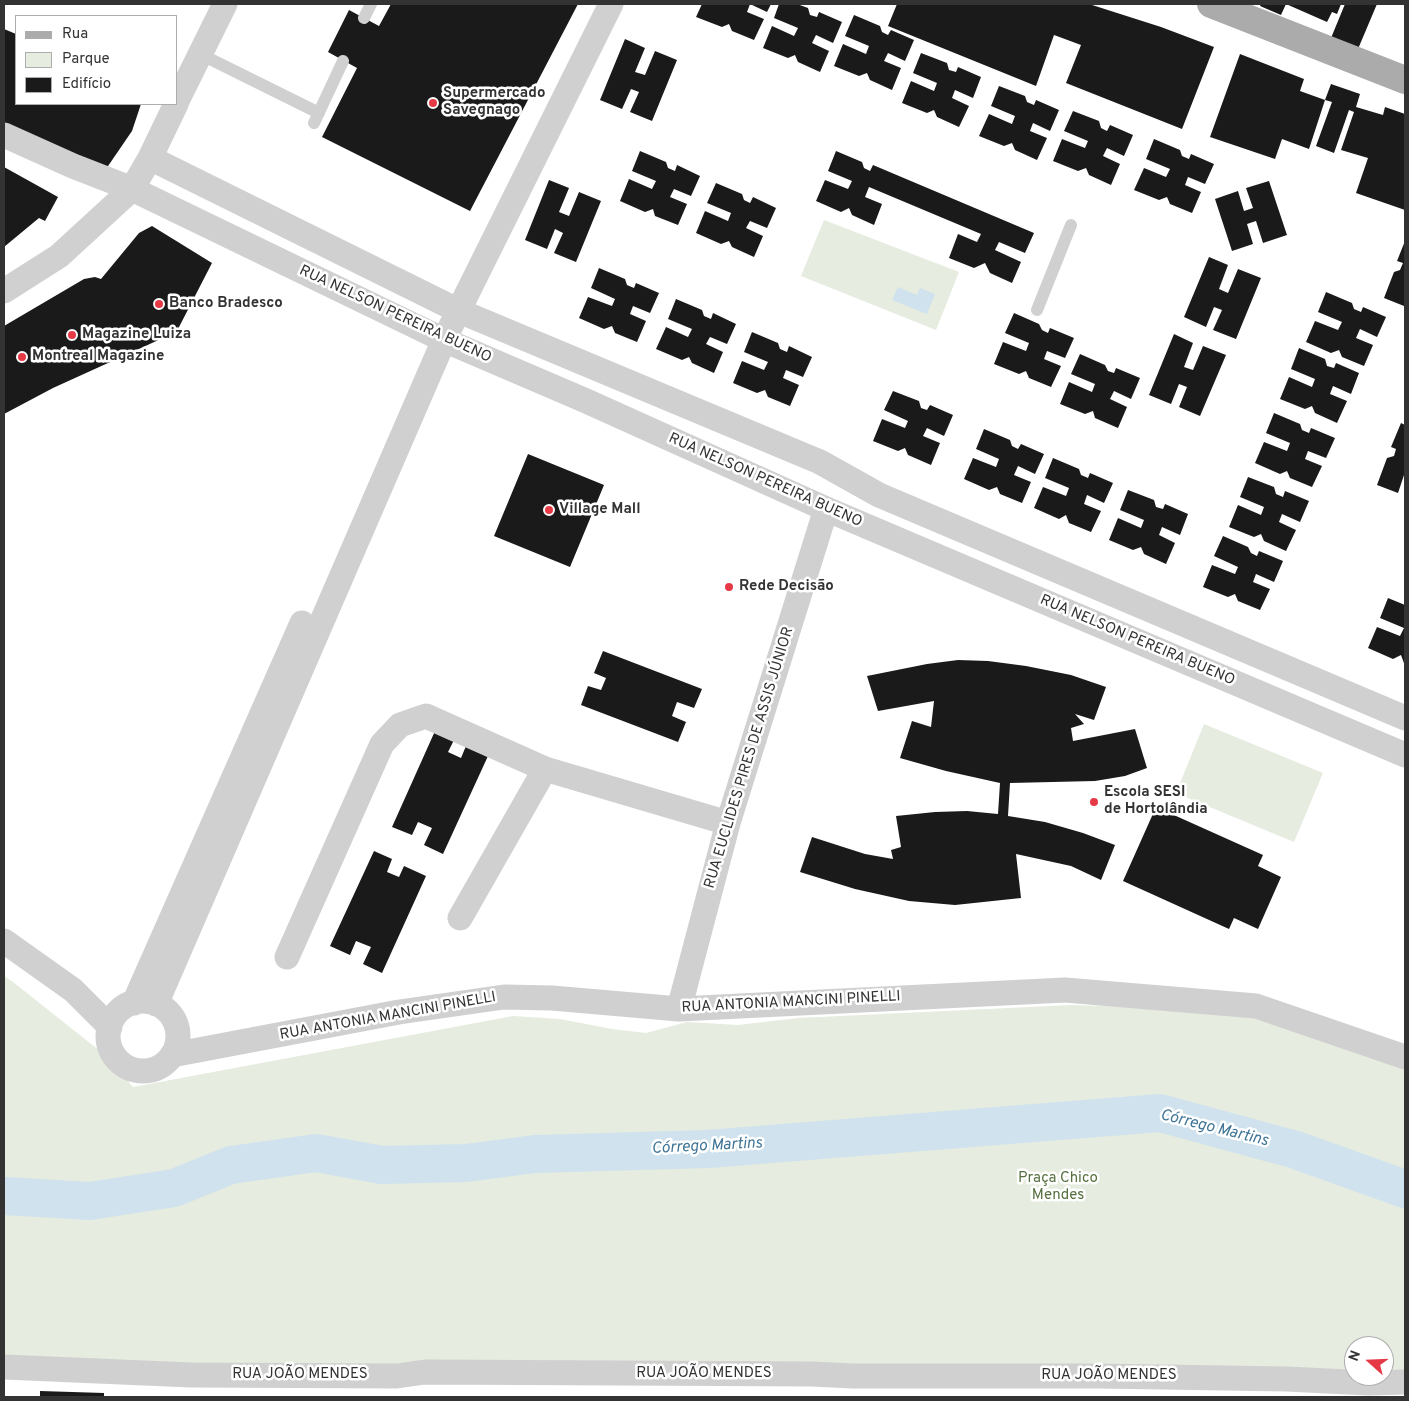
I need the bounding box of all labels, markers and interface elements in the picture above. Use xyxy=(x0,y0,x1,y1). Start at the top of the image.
legend xyxy=(15,15,178,105)
text: Rua xyxy=(62,25,88,44)
text: Parque xyxy=(62,50,110,69)
text: Edifício xyxy=(62,75,111,94)
place label: Supermercado Savegnago xyxy=(443,85,545,120)
marker: Supermercado Savegnago xyxy=(427,97,439,109)
street label: RUA NELSON PEREIRA BUENO xyxy=(296,262,494,368)
place label: Banco Bradesco xyxy=(169,295,283,313)
marker: Banco Bradesco xyxy=(153,298,165,310)
place label: Magazine Luiza xyxy=(82,326,191,344)
marker: Magazine Luiza xyxy=(66,329,78,341)
place label: Montreal Magazine xyxy=(32,348,164,366)
marker: Montreal Magazine xyxy=(16,351,28,363)
street label: RUA NELSON PEREIRA BUENO xyxy=(665,430,865,532)
place label: Village Mall xyxy=(559,501,641,519)
marker: Village Mall xyxy=(543,504,555,516)
place label: Rede Decisão xyxy=(739,578,834,596)
marker: Rede Decisão xyxy=(723,581,735,593)
street label: RUA NELSON PEREIRA BUENO xyxy=(1037,592,1237,690)
street label: RUA EUCLIDES PIRES DE ASSIS JÚNIOR xyxy=(702,625,798,891)
place label: Escola SESI de Hortolândia xyxy=(1104,784,1207,819)
marker: Escola SESI de Hortolândia xyxy=(1088,796,1100,808)
street label: RUA ANTONIA MANCINI PINELLI xyxy=(681,988,901,1018)
street label: RUA ANTONIA MANCINI PINELLI xyxy=(278,989,498,1045)
water label: Córrego Martins xyxy=(1158,1106,1270,1152)
water label: Córrego Martins xyxy=(651,1135,763,1159)
park label: Praça Chico Mendes xyxy=(1018,1170,1098,1205)
north arrow xyxy=(1344,1336,1394,1386)
text: N xyxy=(1346,1348,1365,1364)
street label: RUA JOÃO MENDES xyxy=(636,1365,772,1383)
street label: RUA JOÃO MENDES xyxy=(232,1366,368,1384)
street label: RUA JOÃO MENDES xyxy=(1041,1367,1177,1385)

